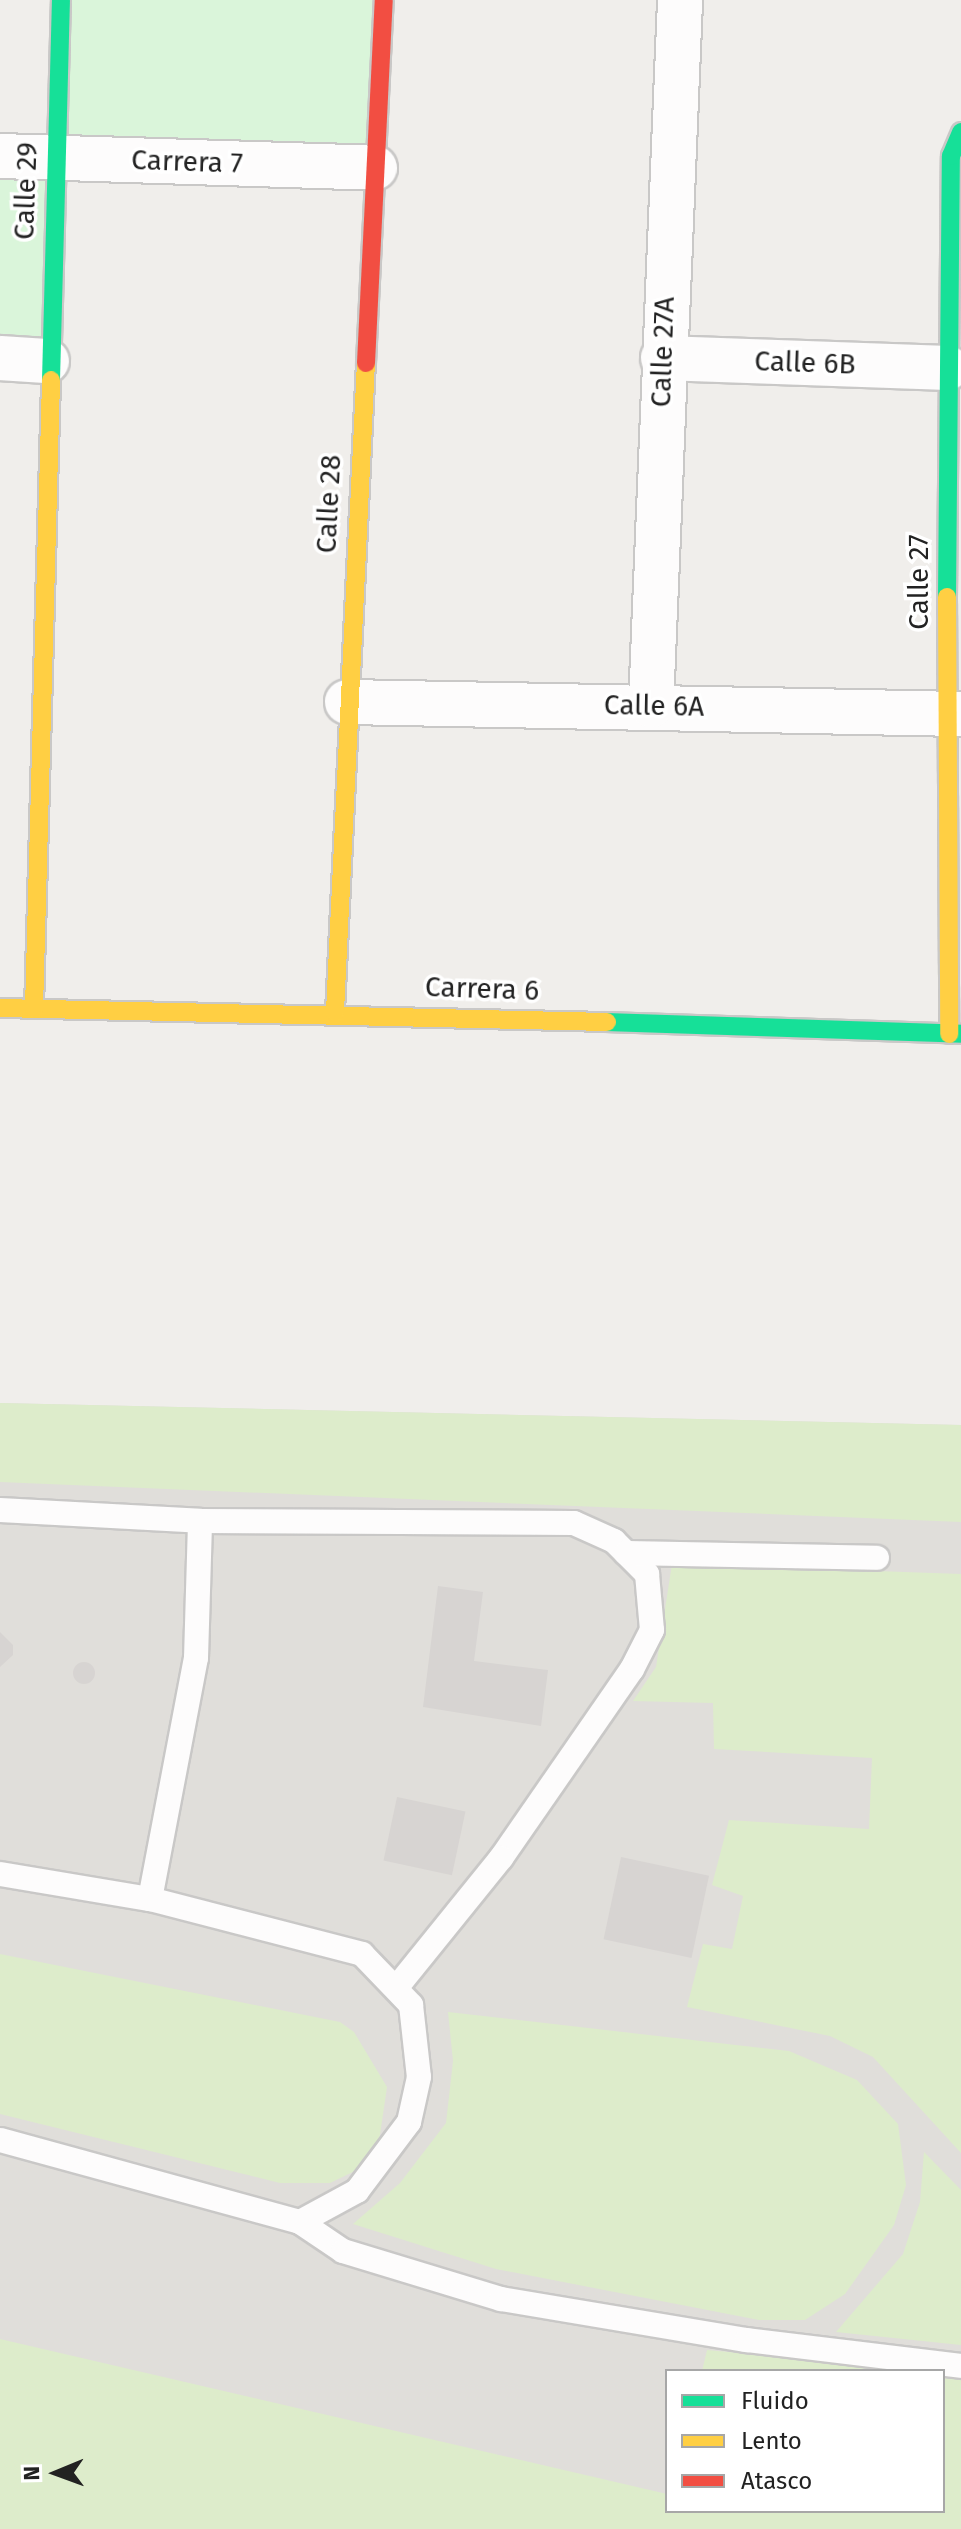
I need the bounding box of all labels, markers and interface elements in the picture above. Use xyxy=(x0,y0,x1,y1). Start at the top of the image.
street label: Calle 29 xyxy=(8,142,44,240)
street label: Carrera 7 xyxy=(131,143,243,181)
street label: Calle 27A xyxy=(644,296,682,408)
street label: Calle 6B xyxy=(754,344,856,382)
street label: Calle 28 xyxy=(310,454,348,554)
street label: Calle 27 xyxy=(902,534,936,630)
street label: Calle 6A xyxy=(604,688,704,724)
street label: Carrera 6 xyxy=(424,970,540,1008)
legend xyxy=(665,2369,945,2513)
text: Fluido xyxy=(741,2387,809,2415)
text: Lento xyxy=(741,2427,802,2455)
north arrow xyxy=(16,2433,96,2513)
text: N xyxy=(18,2466,45,2481)
text: Atasco xyxy=(741,2467,812,2495)

